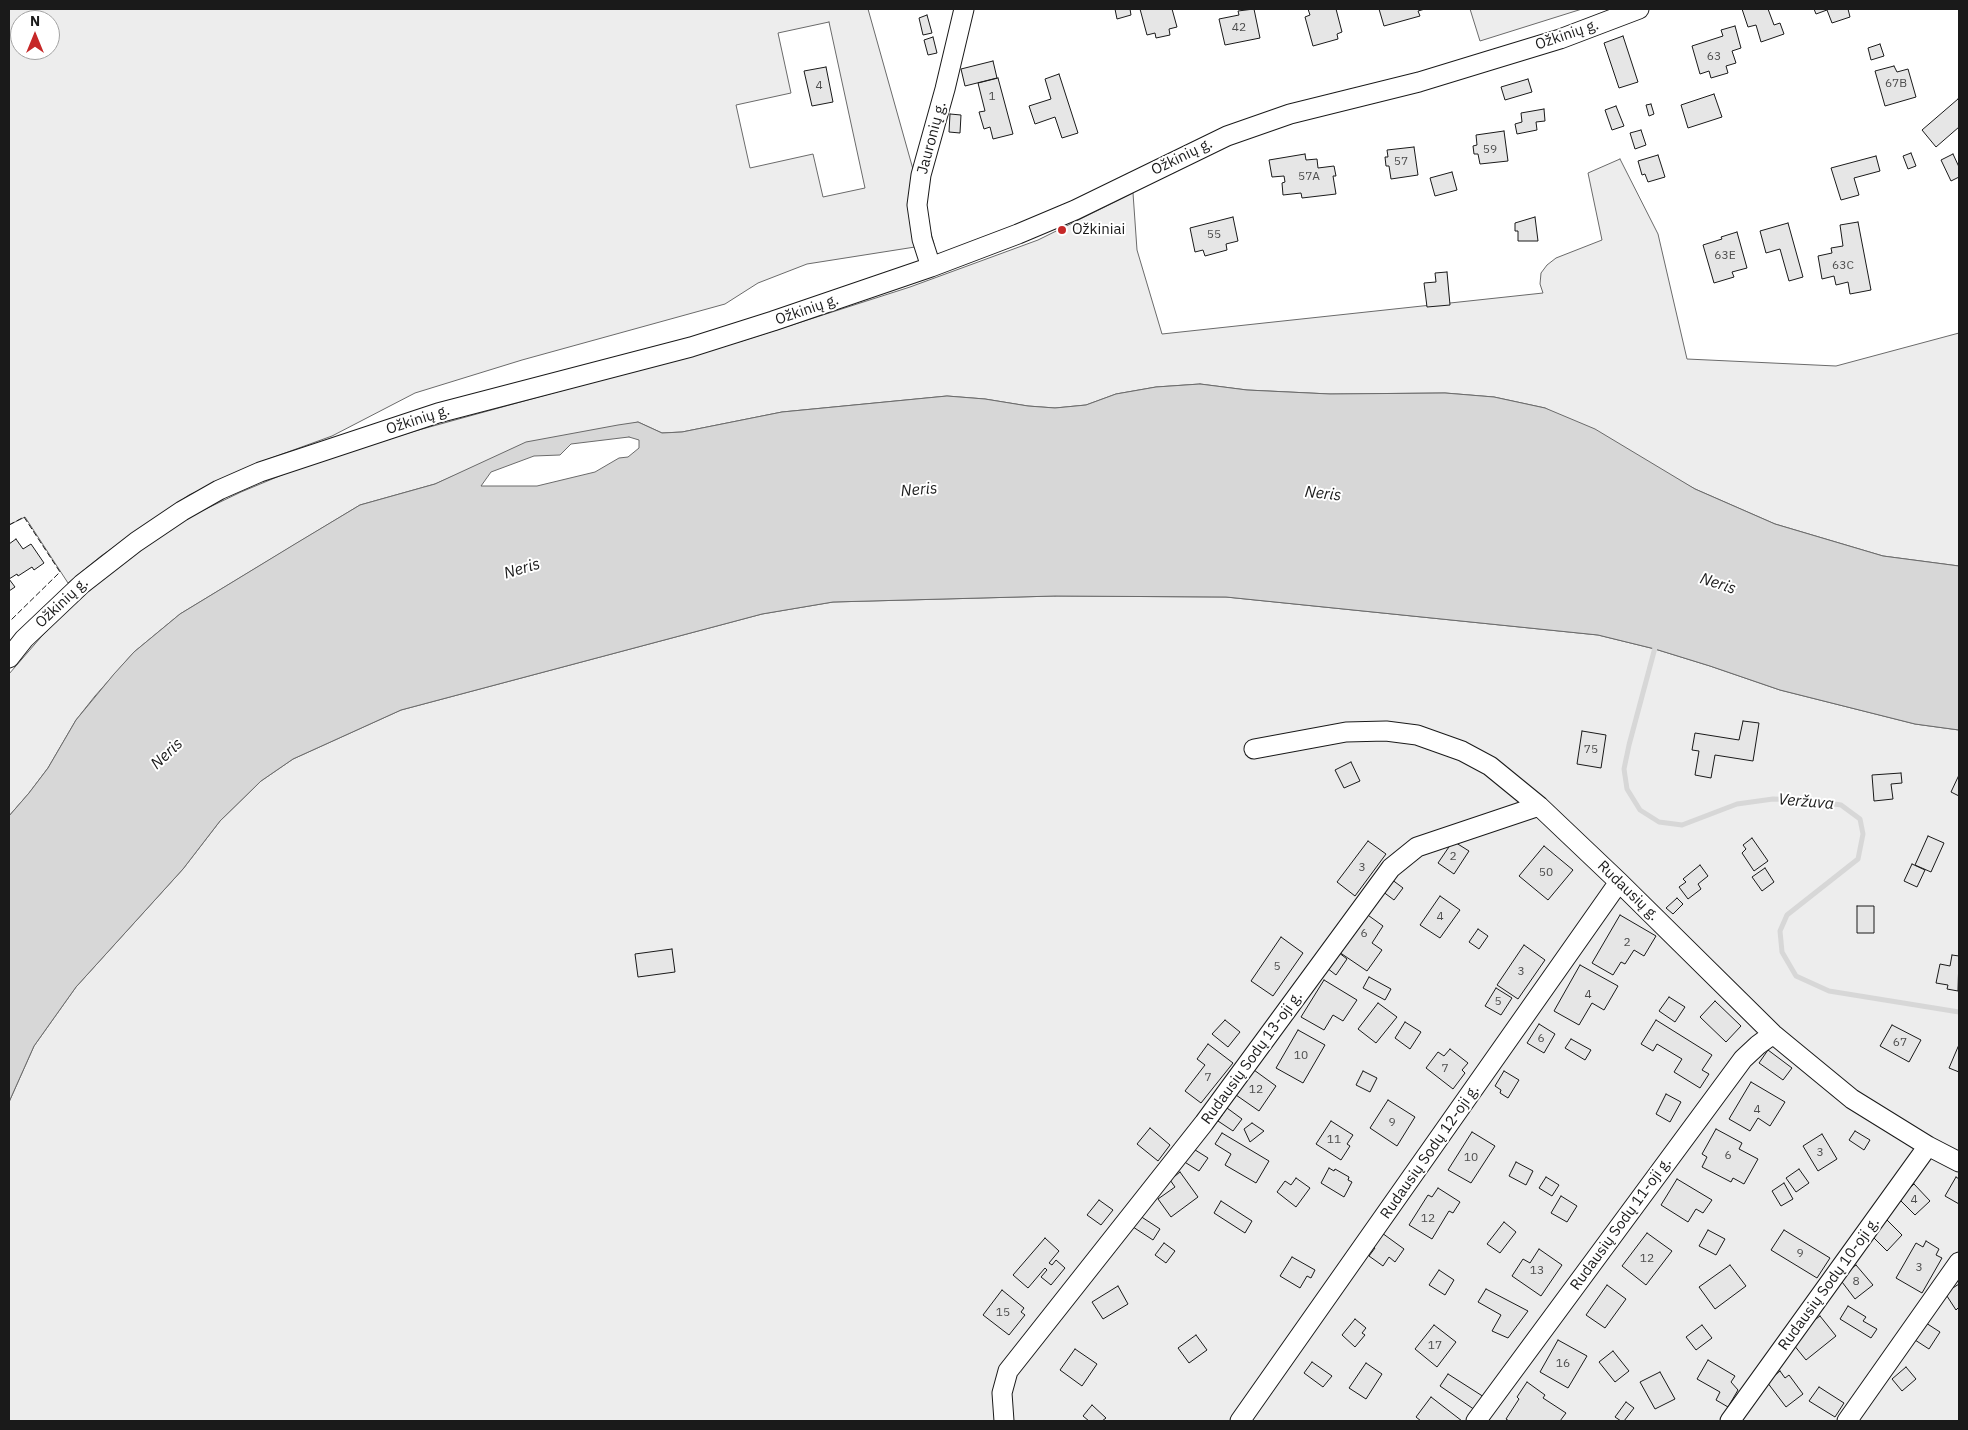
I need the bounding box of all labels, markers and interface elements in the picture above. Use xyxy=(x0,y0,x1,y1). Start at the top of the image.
north arrow xyxy=(10,10,60,60)
text: N xyxy=(30,12,40,30)
street label: Ožkinių g. xyxy=(1533,16,1601,54)
house number: 42 xyxy=(1232,21,1246,35)
house number: 63 xyxy=(1707,50,1721,64)
house number: 67B xyxy=(1885,77,1907,91)
house number: 4 xyxy=(815,79,823,93)
house number: 1 xyxy=(988,90,996,104)
street label: Jauronių g. xyxy=(914,100,950,176)
street label: Ožkinių g. xyxy=(1149,134,1215,180)
house number: 59 xyxy=(1483,143,1497,157)
house number: 57 xyxy=(1394,155,1408,169)
house number: 57A xyxy=(1298,170,1320,184)
place label: Ožkiniai xyxy=(1072,221,1125,239)
marker: Ožkiniai xyxy=(1056,224,1068,236)
house number: 55 xyxy=(1207,228,1221,242)
house number: 63E xyxy=(1714,249,1736,263)
house number: 63C xyxy=(1832,259,1854,273)
street label: Ožkinių g. xyxy=(773,291,841,329)
street label: Ožkinių g. xyxy=(384,401,452,439)
water label: Neris xyxy=(900,479,938,501)
water label: Neris xyxy=(1304,483,1342,505)
water label: Neris xyxy=(502,554,542,584)
water label: Neris xyxy=(1698,569,1738,599)
street label: Ožkinių g. xyxy=(32,574,92,632)
water label: Neris xyxy=(147,734,187,774)
house number: 75 xyxy=(1584,743,1598,757)
water label: Veržuva xyxy=(1777,790,1835,814)
house number: 2 xyxy=(1449,850,1457,864)
street label: Rudausių g. xyxy=(1593,857,1663,925)
house number: 3 xyxy=(1358,861,1366,875)
house number: 50 xyxy=(1539,866,1553,880)
house number: 4 xyxy=(1436,910,1444,924)
house number: 6 xyxy=(1360,927,1368,941)
house number: 2 xyxy=(1623,936,1631,950)
house number: 5 xyxy=(1273,960,1281,974)
house number: 3 xyxy=(1517,965,1525,979)
street label: Rudausių Sodų 13-oji g. xyxy=(1198,988,1306,1128)
house number: 4 xyxy=(1584,988,1592,1002)
house number: 5 xyxy=(1494,995,1502,1009)
house number: 6 xyxy=(1537,1032,1545,1046)
house number: 67 xyxy=(1893,1036,1907,1050)
house number: 10 xyxy=(1294,1049,1308,1063)
house number: 7 xyxy=(1441,1062,1449,1076)
house number: 7 xyxy=(1204,1071,1212,1085)
street label: Rudausių Sodų 12-oji g. xyxy=(1377,1081,1483,1223)
house number: 12 xyxy=(1249,1083,1263,1097)
house number: 4 xyxy=(1753,1103,1761,1117)
house number: 9 xyxy=(1388,1116,1396,1130)
house number: 11 xyxy=(1327,1133,1341,1147)
house number: 3 xyxy=(1816,1146,1824,1160)
house number: 6 xyxy=(1724,1149,1732,1163)
house number: 10 xyxy=(1464,1151,1478,1165)
street label: Rudausių Sodų 11-oji g. xyxy=(1567,1154,1675,1294)
house number: 4 xyxy=(1910,1193,1918,1207)
house number: 12 xyxy=(1421,1212,1435,1226)
street label: Rudausių Sodų 10-oji g. xyxy=(1775,1214,1883,1354)
house number: 9 xyxy=(1796,1247,1804,1261)
house number: 12 xyxy=(1640,1252,1654,1266)
house number: 3 xyxy=(1915,1261,1923,1275)
house number: 13 xyxy=(1530,1264,1544,1278)
house number: 8 xyxy=(1852,1275,1860,1289)
house number: 15 xyxy=(996,1306,1010,1320)
house number: 17 xyxy=(1428,1339,1442,1353)
house number: 16 xyxy=(1556,1357,1570,1371)

